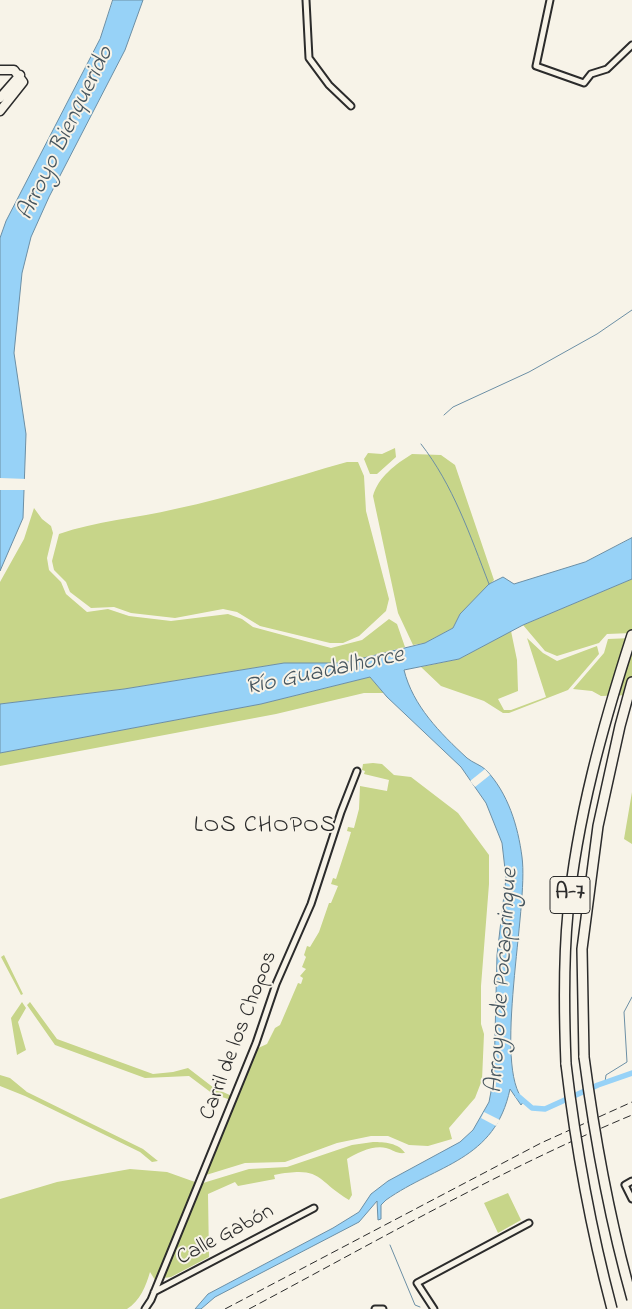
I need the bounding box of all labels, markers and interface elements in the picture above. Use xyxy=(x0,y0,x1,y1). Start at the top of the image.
water label: Arroyo Bienquerido xyxy=(12,42,122,226)
water label: Río Guadalhorce xyxy=(243,642,407,704)
district label: LOS CHOPOS xyxy=(192,813,338,841)
water label: Arroyo de Pocapringue xyxy=(482,868,526,1094)
road number: A-7 xyxy=(550,876,590,914)
street label: Carril de los Chopos xyxy=(196,948,284,1124)
street label: Calle Gabón xyxy=(173,1199,279,1273)

